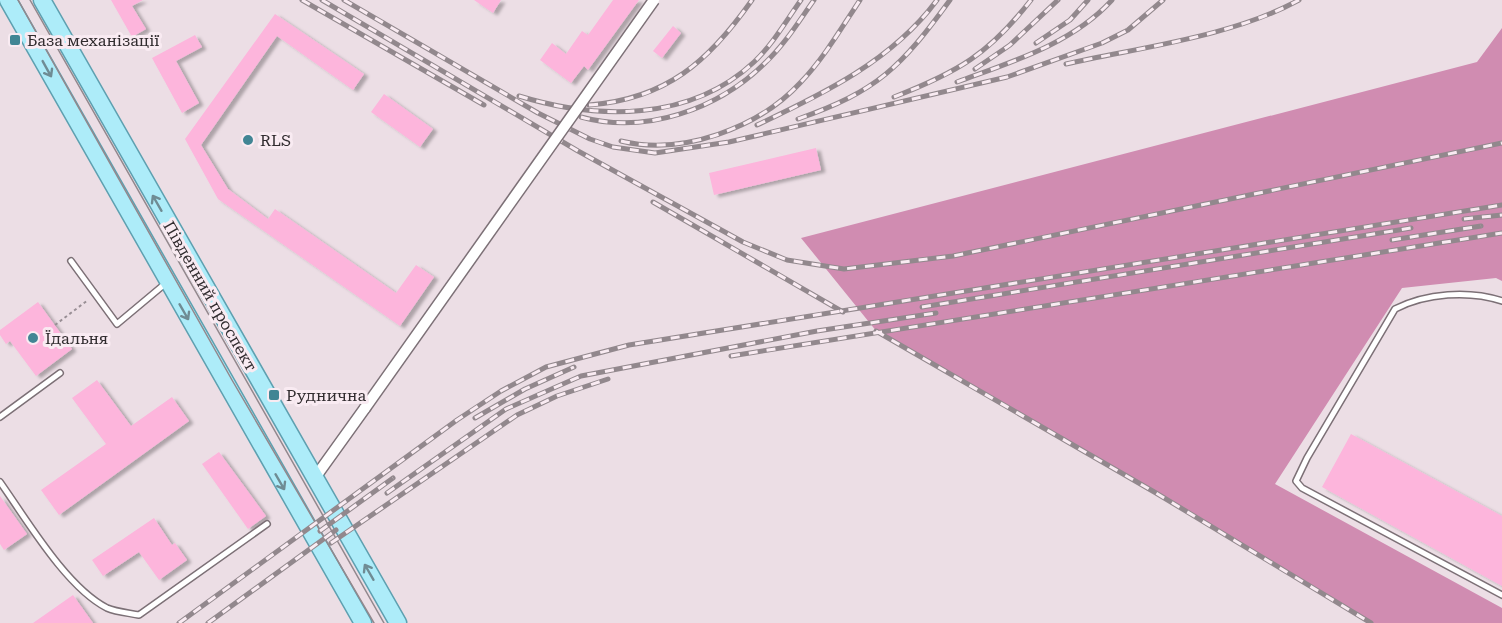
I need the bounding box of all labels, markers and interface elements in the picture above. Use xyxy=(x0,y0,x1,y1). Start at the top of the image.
place label: База механізації xyxy=(27,31,159,50)
marker: База механізації xyxy=(8,33,22,47)
one-way arrow xyxy=(41,60,53,77)
place label: RLS xyxy=(260,131,291,150)
marker: RLS xyxy=(241,133,255,147)
one-way arrow xyxy=(151,195,163,212)
street label: Південний проспект xyxy=(159,218,261,374)
one-way arrow xyxy=(178,303,190,320)
place label: Їдальня xyxy=(45,329,108,348)
marker: Їдальня xyxy=(26,331,40,345)
place label: Руднична xyxy=(286,386,366,405)
marker: Руднична xyxy=(267,388,281,402)
one-way arrow xyxy=(275,473,287,490)
one-way arrow xyxy=(362,564,374,581)

